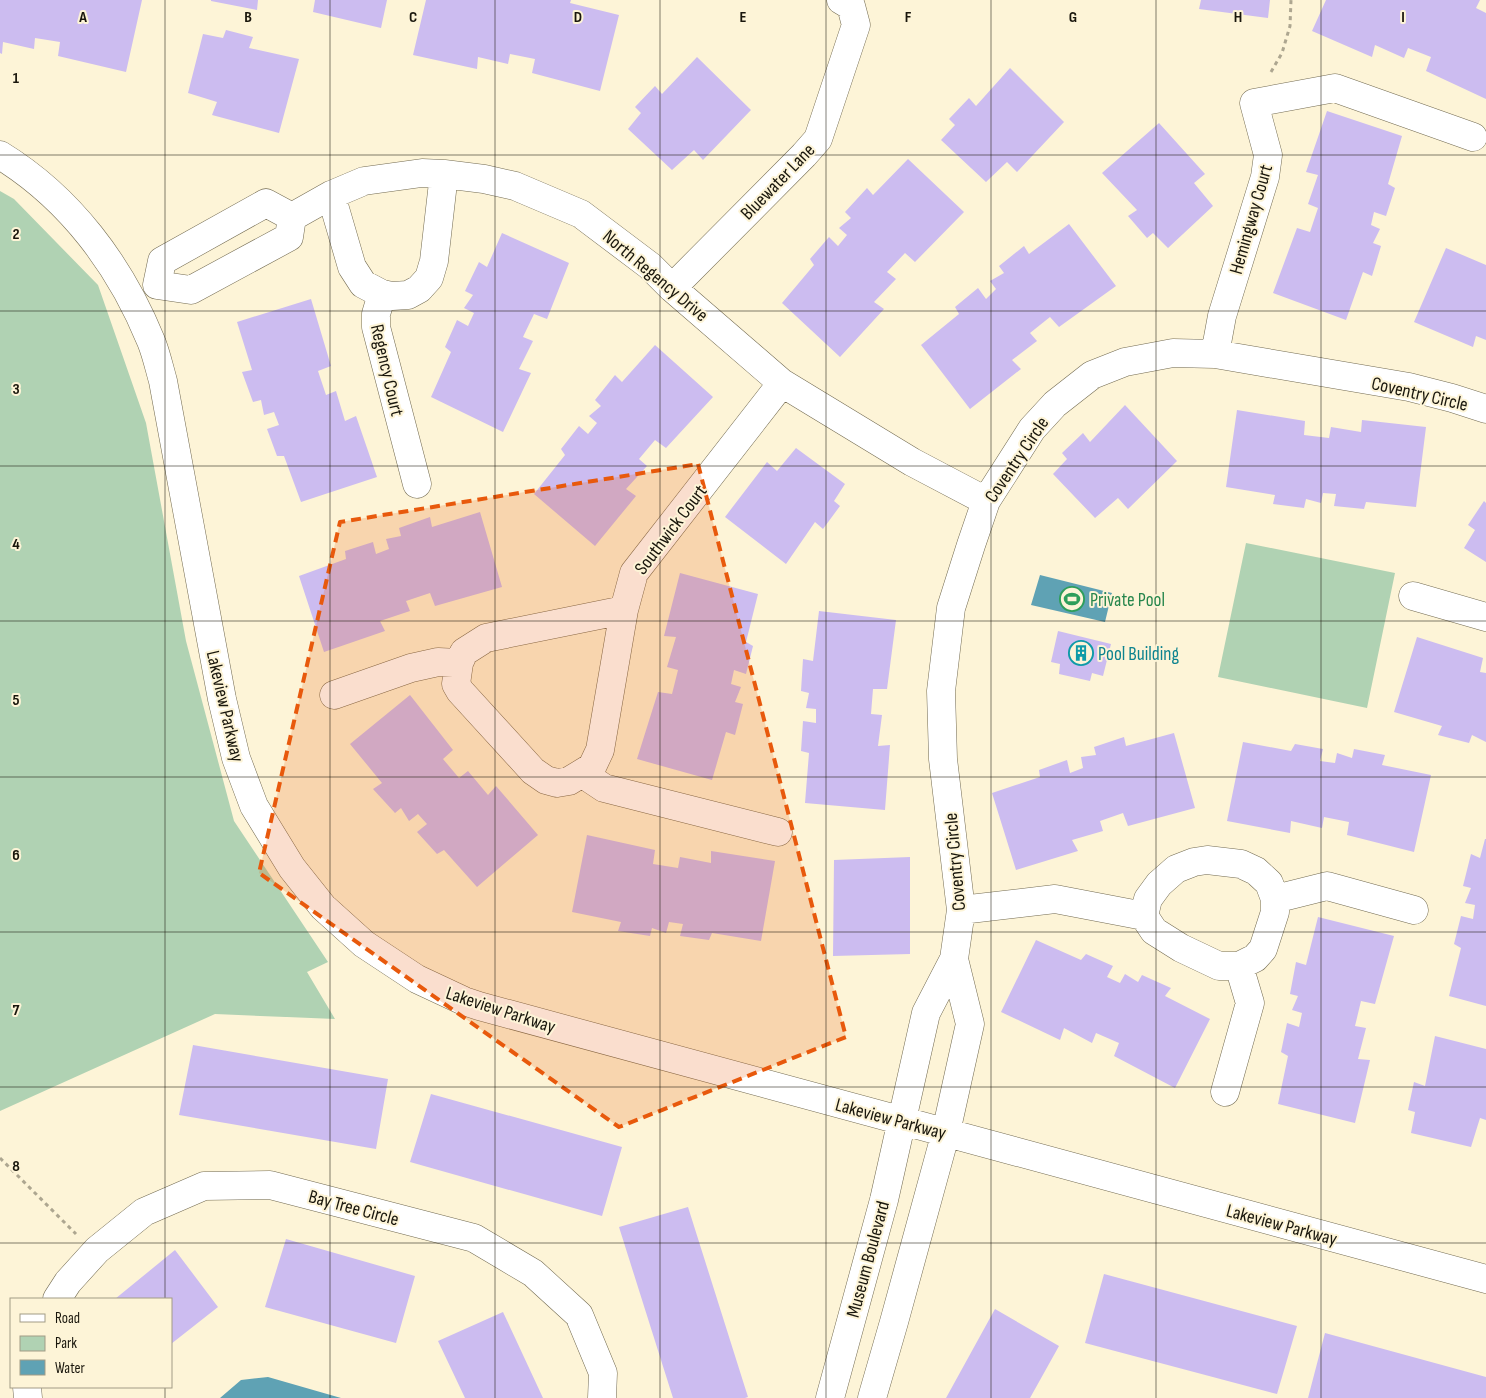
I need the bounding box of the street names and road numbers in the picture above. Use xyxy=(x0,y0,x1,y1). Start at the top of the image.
street label: Bluewater Lane xyxy=(736,139,820,225)
street label: Hemingway Court xyxy=(1225,162,1278,277)
street label: North Regency Drive xyxy=(598,225,712,327)
street label: Regency Court xyxy=(365,322,408,419)
street label: Coventry Circle xyxy=(1369,372,1470,417)
street label: Coventry Circle xyxy=(980,413,1054,507)
street label: Southwick Court xyxy=(630,480,712,579)
street label: Lakeview Parkway xyxy=(201,648,249,765)
street label: Coventry Circle xyxy=(940,812,971,912)
street label: Lakeview Parkway xyxy=(443,982,559,1039)
street label: Lakeview Parkway xyxy=(833,1094,949,1145)
street label: Bay Tree Circle xyxy=(306,1185,401,1232)
street label: Museum Boulevard xyxy=(842,1199,895,1320)
street label: Lakeview Parkway xyxy=(1224,1200,1340,1251)

